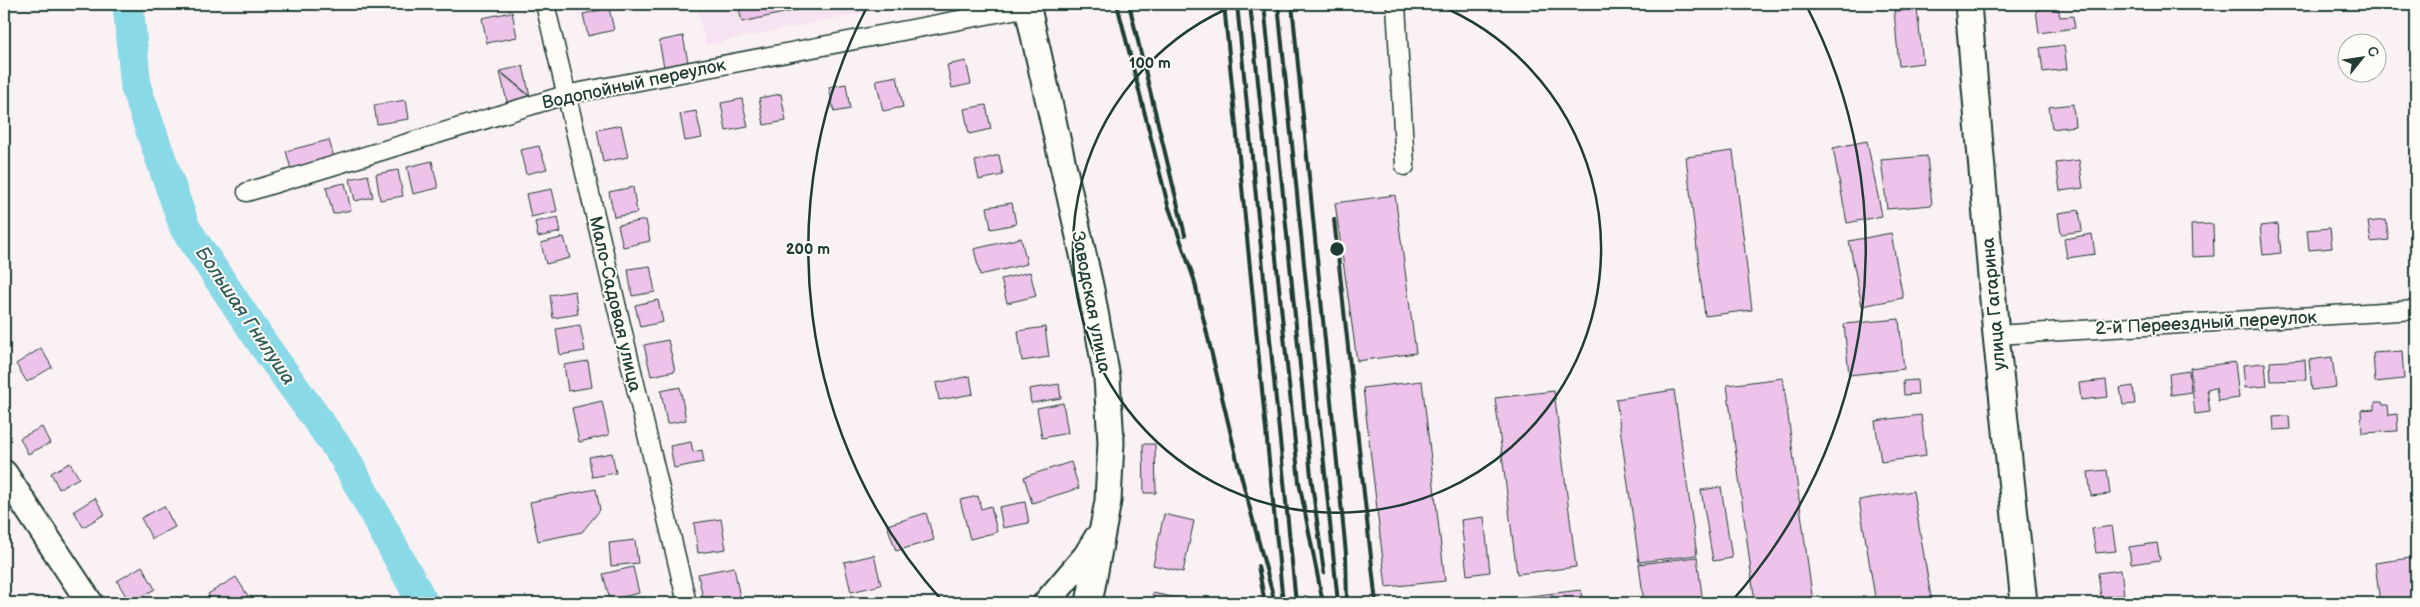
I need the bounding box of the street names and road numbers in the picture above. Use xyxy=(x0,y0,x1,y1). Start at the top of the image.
street label: Водопойный переулок xyxy=(540,54,728,114)
street label: Мало-Садовая улица xyxy=(585,214,646,394)
street label: Заводская улица xyxy=(1067,229,1115,375)
street label: улица Гагарина xyxy=(1978,236,2010,371)
street label: 2-й Переездный переулок xyxy=(2095,307,2318,339)

